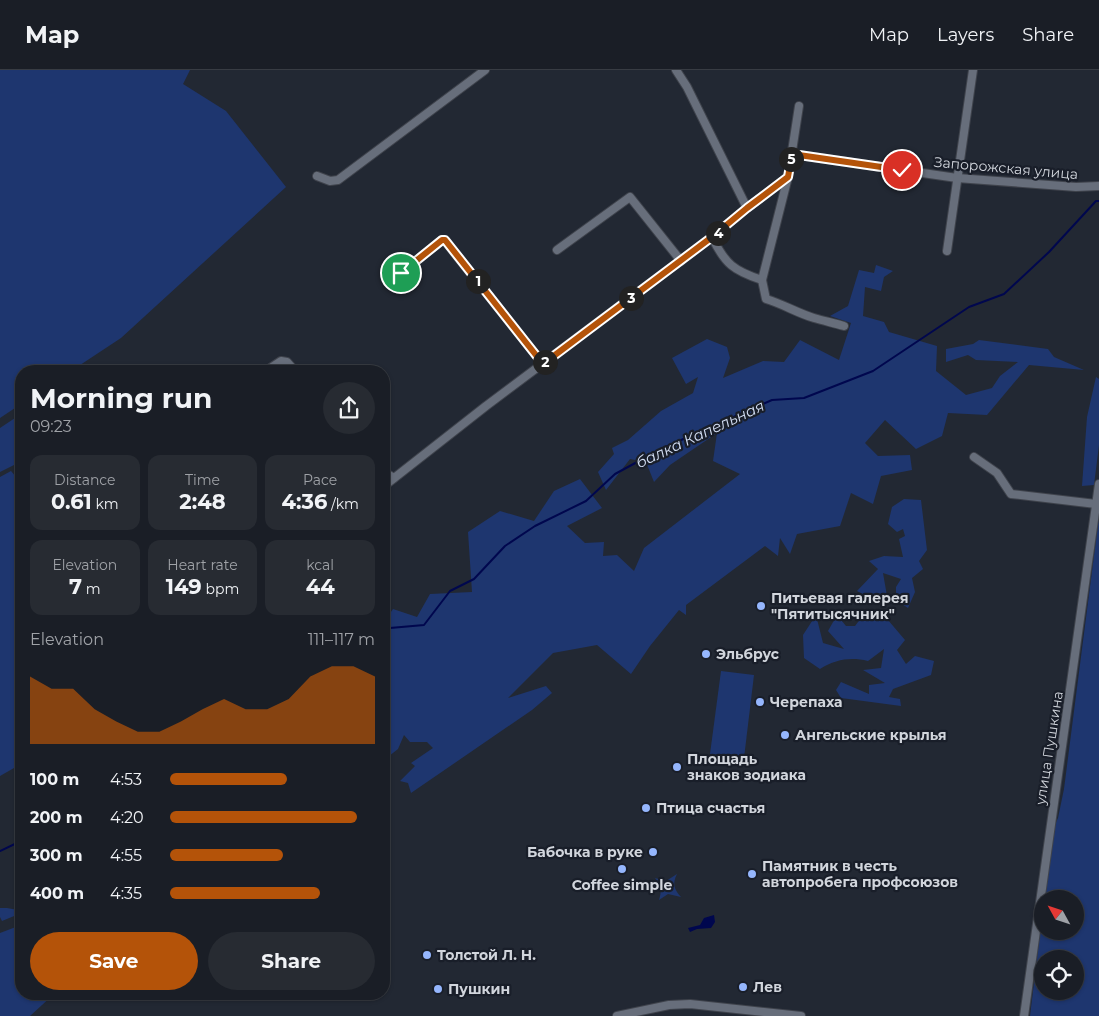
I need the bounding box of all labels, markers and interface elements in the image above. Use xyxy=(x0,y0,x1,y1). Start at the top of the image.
text: Map xyxy=(25,20,79,49)
text: Map xyxy=(869,24,909,46)
text: Layers xyxy=(937,24,994,46)
text: Share xyxy=(1022,24,1074,46)
pin: 5 xyxy=(778,146,804,172)
pin xyxy=(881,149,923,191)
text: 5 xyxy=(787,150,796,168)
street label: Запорожская улица xyxy=(933,153,1079,183)
icon: check xyxy=(888,156,916,184)
pin: 4 xyxy=(706,220,730,246)
text: 4 xyxy=(714,224,723,242)
pin xyxy=(380,252,422,294)
icon: arrive xyxy=(387,259,415,287)
pin: 1 xyxy=(466,268,490,294)
text: 1 xyxy=(476,272,481,290)
pin: 3 xyxy=(618,286,644,310)
text: 3 xyxy=(627,289,636,307)
pin: 2 xyxy=(532,350,558,374)
text: 2 xyxy=(541,353,550,371)
text: Morning run xyxy=(30,381,212,415)
button: share xyxy=(323,382,375,434)
water label: балка Капельная xyxy=(633,396,767,472)
text: 09:23 xyxy=(30,417,72,436)
text: Distance xyxy=(54,471,116,489)
text: Time xyxy=(185,471,220,489)
text: Pace xyxy=(303,471,337,489)
text: 0.61 xyxy=(51,489,92,514)
text: 2:48 xyxy=(179,489,226,514)
text: 4:36 xyxy=(281,489,327,514)
text: km xyxy=(92,495,119,513)
text: /km xyxy=(327,495,359,513)
text: Elevation xyxy=(52,556,117,574)
text: Heart rate xyxy=(167,556,238,574)
text: kcal xyxy=(306,556,334,574)
text: 7 xyxy=(69,574,82,599)
text: 149 xyxy=(166,574,202,599)
text: 44 xyxy=(306,574,335,599)
text: m xyxy=(82,580,101,598)
text: bpm xyxy=(202,580,239,598)
place label: Питьевая галерея "Пятитысячник" xyxy=(771,589,908,623)
marker: Питьевая галерея "Пятитысячник" xyxy=(755,600,767,612)
text: Elevation xyxy=(30,630,104,649)
text: 111–117 m xyxy=(308,630,375,649)
place label: Эльбрус xyxy=(716,645,780,663)
marker: Эльбрус xyxy=(700,648,712,660)
street label: улица Пушкина xyxy=(1031,690,1067,807)
place label: Черепаха xyxy=(770,693,843,711)
marker: Черепаха xyxy=(754,696,766,708)
place label: Ангельские крылья xyxy=(795,726,947,744)
marker: Ангельские крылья xyxy=(779,729,791,741)
place label: Площадь знаков зодиака xyxy=(687,750,806,784)
marker: Площадь знаков зодиака xyxy=(671,761,683,773)
text: 100 m xyxy=(30,770,79,789)
text: 4:53 xyxy=(110,770,142,789)
place label: Птица счастья xyxy=(656,799,765,817)
marker: Птица счастья xyxy=(640,802,652,814)
text: 200 m xyxy=(30,808,82,827)
text: 4:20 xyxy=(110,808,144,827)
place label: Бабочка в руке xyxy=(527,843,643,861)
text: 300 m xyxy=(30,846,83,865)
text: 4:55 xyxy=(110,846,142,865)
marker: Бабочка в руке xyxy=(647,846,659,858)
place label: Памятник в честь автопробега профсоюзов xyxy=(762,857,958,891)
marker: Coffee simple xyxy=(616,863,628,875)
marker: Памятник в честь автопробега профсоюзов xyxy=(746,868,758,880)
place label: Coffee simple xyxy=(572,876,672,894)
text: 400 m xyxy=(30,884,84,903)
text: 4:35 xyxy=(110,884,142,903)
north arrow xyxy=(1034,890,1084,940)
map controls xyxy=(1034,890,1084,1000)
button: Save xyxy=(30,932,198,990)
button: Share xyxy=(208,932,375,990)
place label: Толстой Л. Н. xyxy=(437,946,536,964)
marker: Толстой Л. Н. xyxy=(421,949,433,961)
button: locate xyxy=(1034,950,1084,1000)
place label: Лев xyxy=(753,978,782,996)
place label: Пушкин xyxy=(448,980,510,998)
marker: Лев xyxy=(737,981,749,993)
marker: Пушкин xyxy=(432,983,444,995)

